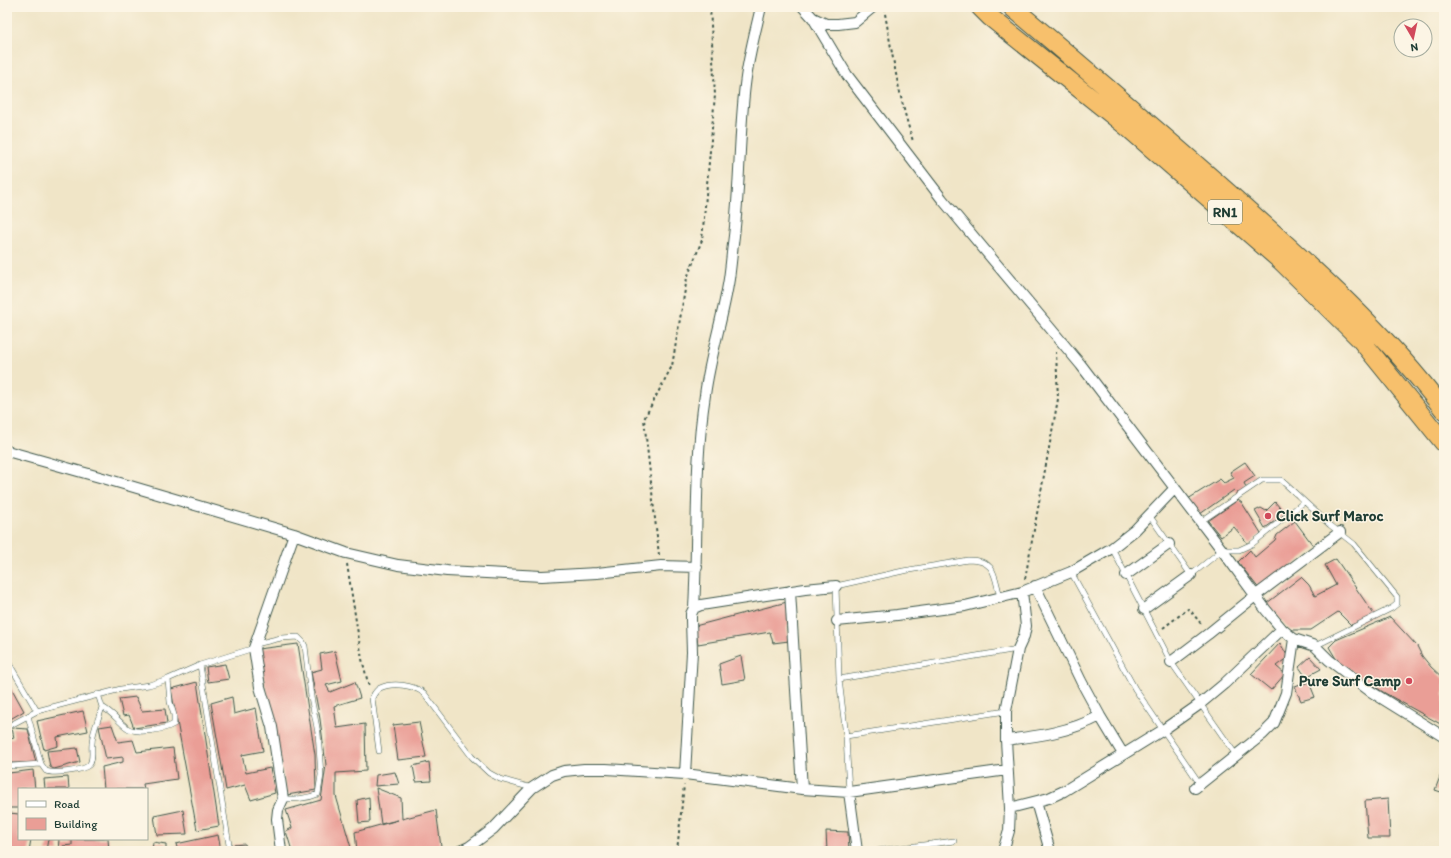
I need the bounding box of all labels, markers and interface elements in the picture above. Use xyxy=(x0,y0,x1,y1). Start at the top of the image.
north arrow xyxy=(1393,18,1433,58)
text: N xyxy=(1410,40,1419,54)
road number: RN1 xyxy=(1208,200,1242,224)
place label: Click Surf Maroc xyxy=(1276,507,1383,525)
marker: Click Surf Maroc xyxy=(1263,511,1273,521)
place label: Pure Surf Camp xyxy=(1299,672,1402,691)
marker: Pure Surf Camp xyxy=(1404,676,1414,686)
legend xyxy=(18,788,148,840)
text: Road xyxy=(54,797,80,811)
text: Building xyxy=(54,817,98,831)

